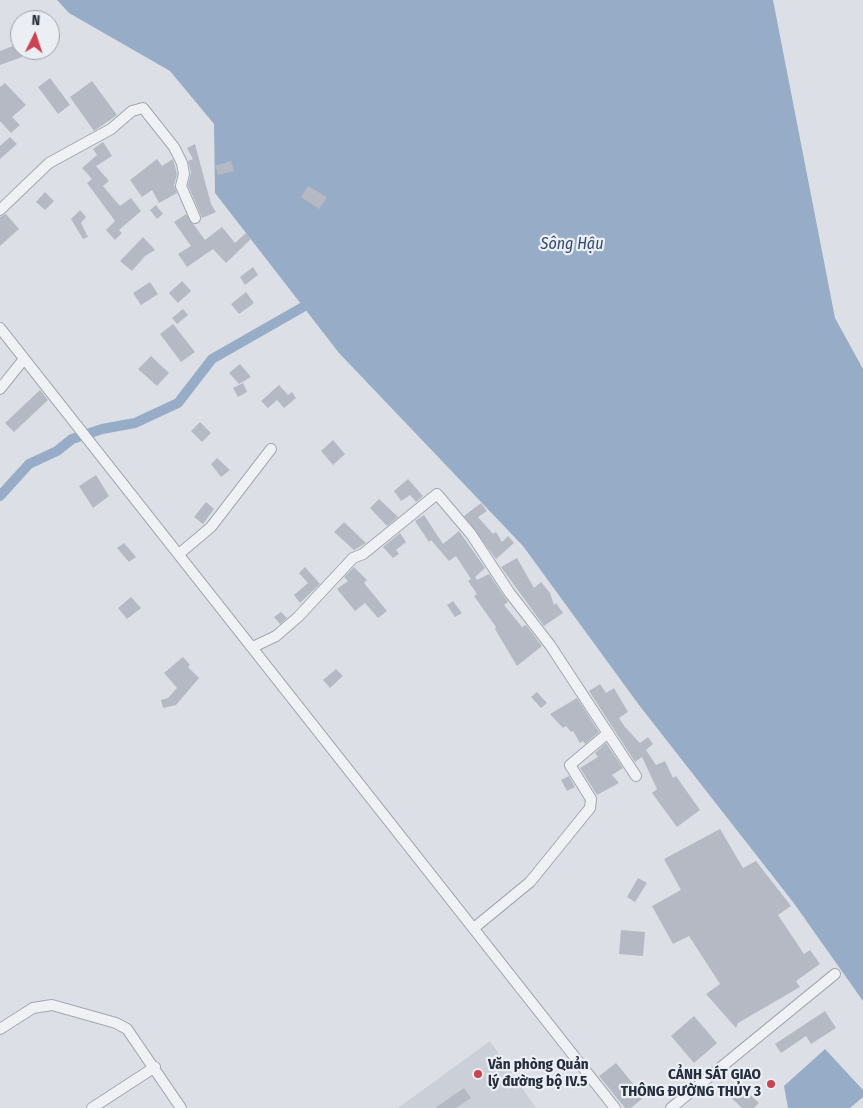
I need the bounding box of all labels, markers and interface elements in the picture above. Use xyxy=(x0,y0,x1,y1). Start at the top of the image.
north arrow xyxy=(10,10,60,60)
text: N xyxy=(31,12,41,29)
water label: Sông Hậu xyxy=(541,235,603,255)
place label: Văn phòng Quản lý đường bộ IV.5 xyxy=(488,1056,589,1091)
place label: CẢNH SÁT GIAO THÔNG ĐƯỜNG THỦY 3 xyxy=(621,1066,761,1101)
marker: Văn phòng Quản lý đường bộ IV.5 xyxy=(472,1068,484,1080)
marker: CẢNH SÁT GIAO THÔNG ĐƯỜNG THỦY 3 xyxy=(765,1078,777,1090)

